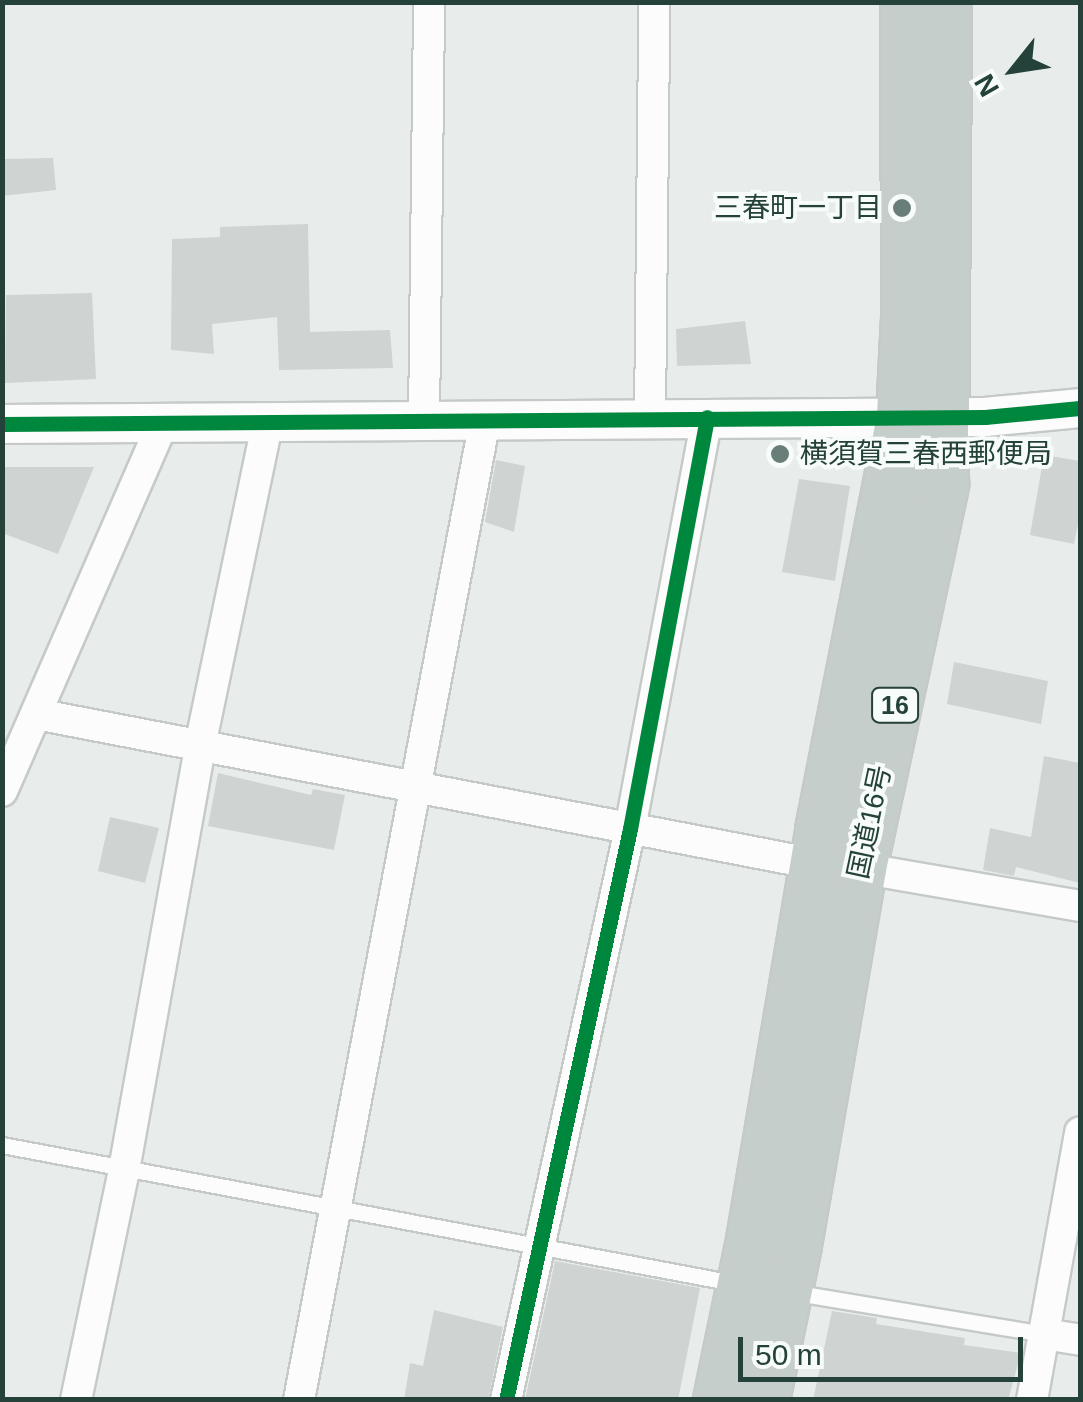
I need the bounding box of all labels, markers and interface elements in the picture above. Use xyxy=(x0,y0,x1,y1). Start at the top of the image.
north arrow xyxy=(963,20,1063,120)
text: N xyxy=(968,69,1005,102)
place label: 三春町一丁目 xyxy=(714,191,882,225)
marker: 三春町一丁目 xyxy=(891,197,913,219)
place label: 横須賀三春西郵便局 xyxy=(800,437,1052,471)
marker: 横須賀三春西郵便局 xyxy=(769,443,791,465)
road number: 16 xyxy=(870,685,920,725)
street label: 国道16号 xyxy=(842,762,898,882)
scale bar xyxy=(743,1317,1028,1379)
text: 50 m xyxy=(755,1338,822,1371)

